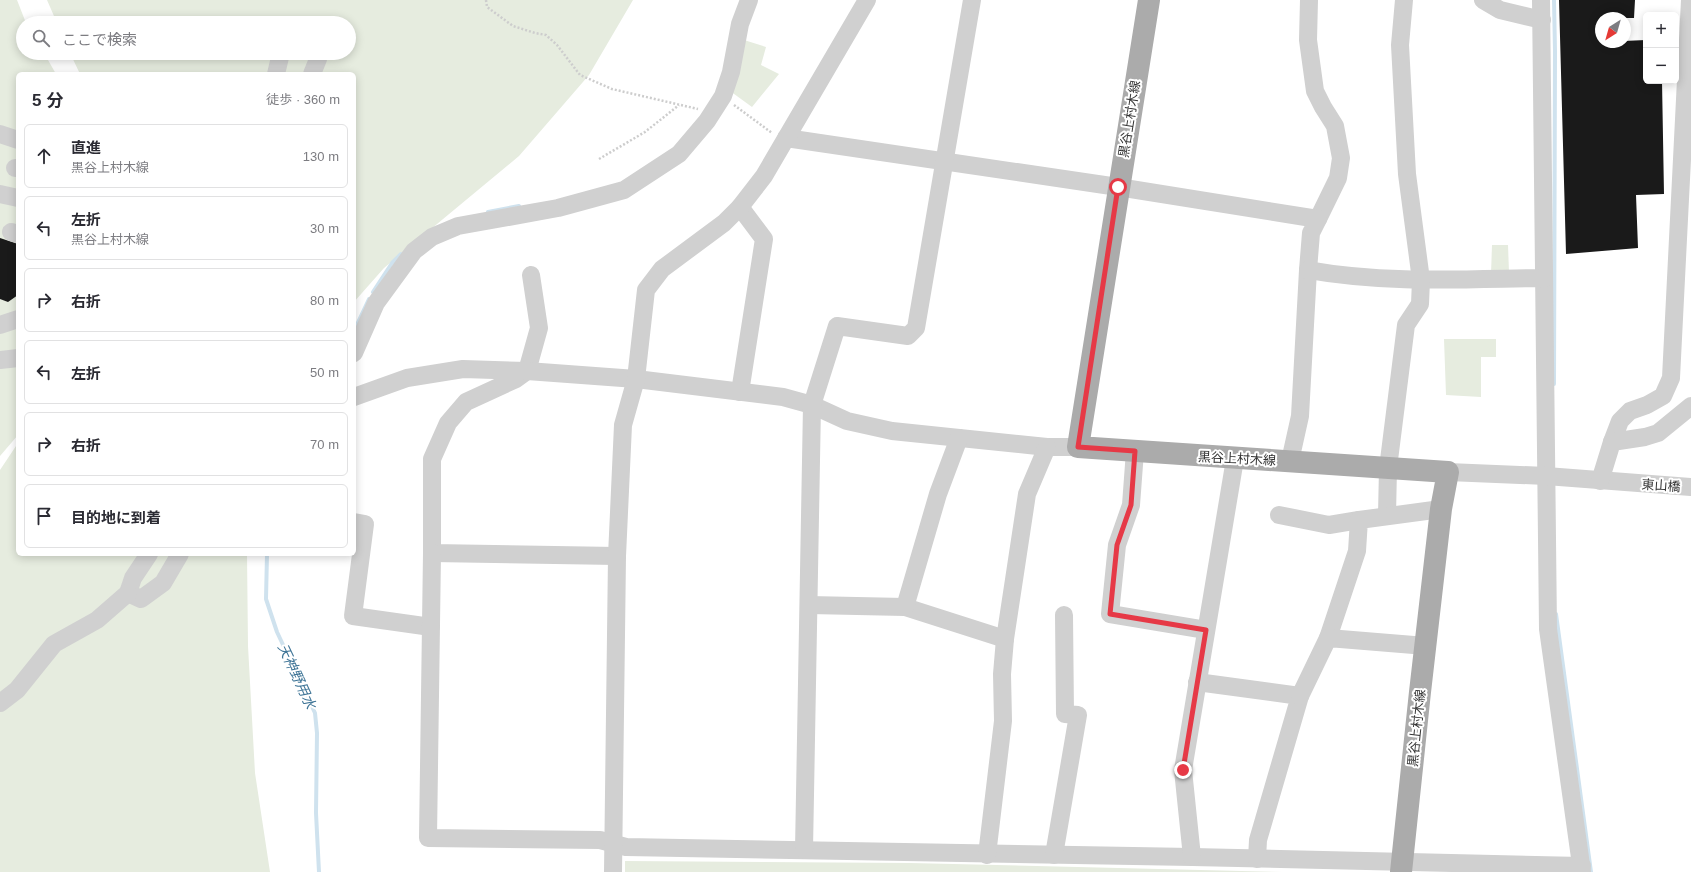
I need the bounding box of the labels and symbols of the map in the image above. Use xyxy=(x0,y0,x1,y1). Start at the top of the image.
north arrow xyxy=(1595,12,1631,48)
street label: 黒谷上村木線 xyxy=(1116,79,1143,159)
route start xyxy=(1109,178,1127,196)
street label: 黒谷上村木線 xyxy=(1198,449,1276,468)
street label: 東山橋 xyxy=(1641,477,1681,494)
water label: 天神野用水 xyxy=(275,641,320,713)
street label: 黒谷上村木線 xyxy=(1405,688,1428,768)
route end xyxy=(1174,761,1192,779)

